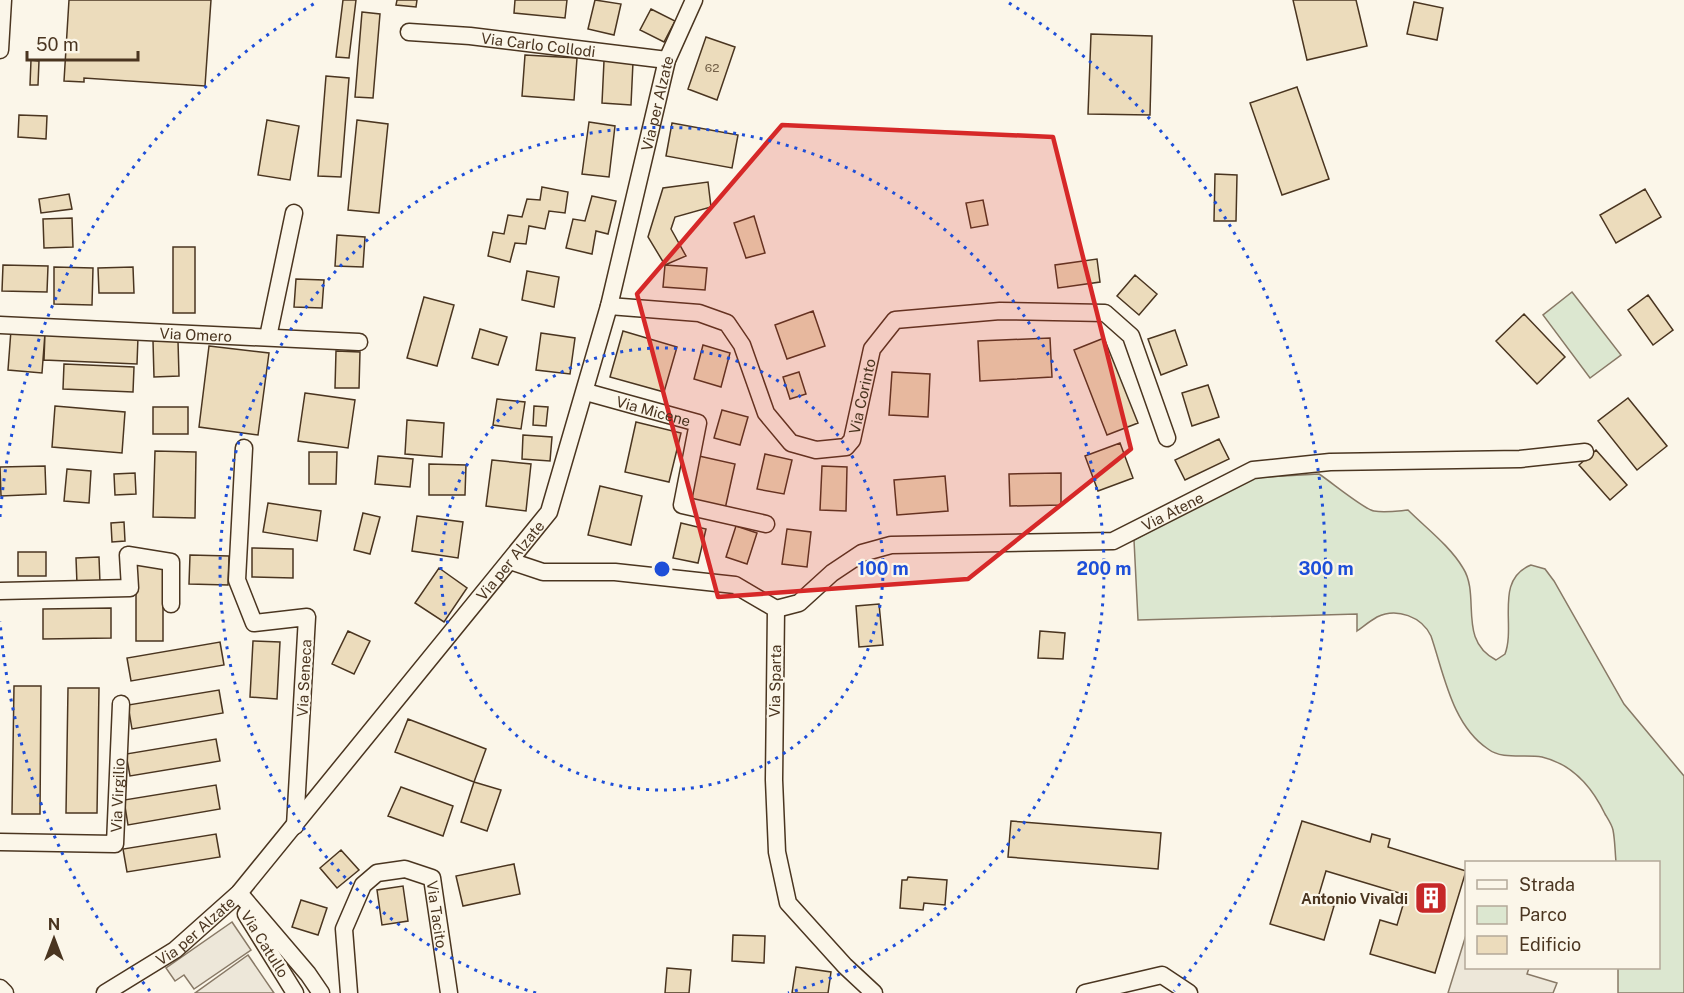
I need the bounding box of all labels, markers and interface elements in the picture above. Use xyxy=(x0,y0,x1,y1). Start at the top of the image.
scale bar xyxy=(27,24,138,62)
street label: Via Carlo Collodi xyxy=(480,29,596,60)
text: 50 m xyxy=(36,34,79,55)
street label: Via per Alzate xyxy=(637,53,677,153)
house number: 62 xyxy=(705,61,719,75)
street label: Via Omero xyxy=(159,324,232,344)
street label: Via Corinto xyxy=(845,357,878,435)
street label: Via Micene xyxy=(614,392,693,429)
street label: Via Atene xyxy=(1139,488,1206,534)
street label: Via per Alzate xyxy=(472,517,547,603)
text: 100 m xyxy=(857,558,909,579)
text: 200 m xyxy=(1077,558,1131,579)
text: 300 m xyxy=(1298,558,1354,579)
centre of rings xyxy=(652,559,672,579)
street label: Via Seneca xyxy=(293,639,315,717)
street label: Via Sparta xyxy=(766,645,784,717)
street label: Via Virgilio xyxy=(107,757,127,833)
legend xyxy=(1465,861,1660,969)
text: Strada xyxy=(1519,874,1575,895)
street label: Via Tacito xyxy=(424,879,451,949)
building icon: Antonio Vivaldi xyxy=(1413,880,1449,916)
place label: Antonio Vivaldi xyxy=(1301,890,1408,907)
street label: Via per Alzate xyxy=(153,893,238,968)
text: Parco xyxy=(1519,904,1567,925)
street label: Via Catullo xyxy=(238,907,292,981)
north arrow xyxy=(24,909,84,969)
text: N xyxy=(48,915,60,934)
text: Edificio xyxy=(1519,934,1581,955)

